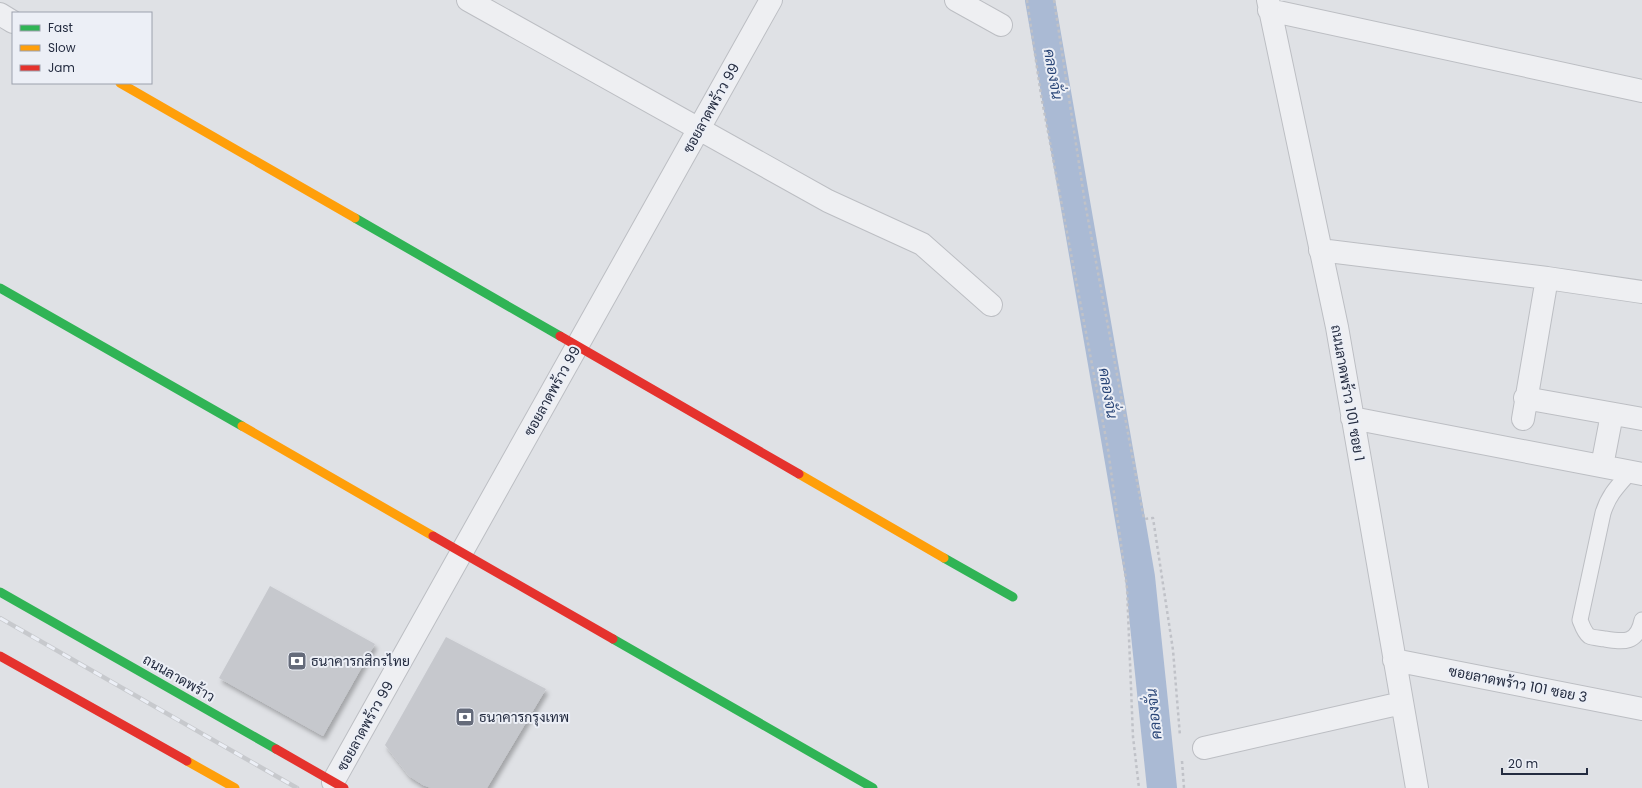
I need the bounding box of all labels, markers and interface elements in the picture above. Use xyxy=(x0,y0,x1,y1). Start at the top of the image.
legend xyxy=(12,12,152,84)
text: Fast xyxy=(48,19,73,36)
text: Slow xyxy=(48,39,76,56)
water label: คลองจั่น xyxy=(1039,46,1072,101)
text: Jam xyxy=(48,59,75,76)
street label: ซอยลาดพร้าว 99 xyxy=(678,59,744,157)
street label: ถนนลาดพร้าว 101 ซอย 1 xyxy=(1326,323,1370,463)
street label: ซอยลาดพร้าว 99 xyxy=(519,342,585,440)
water label: คลองจั่น xyxy=(1094,365,1127,420)
street label: ถนนลาดพร้าว xyxy=(139,649,219,707)
bank icon: ธนาคารกสิกรไทย xyxy=(286,650,308,672)
place label: ธนาคารกสิกรไทย xyxy=(311,651,410,671)
street label: ซอยลาดพร้าว 101 ซอย 3 xyxy=(1447,661,1589,707)
street label: ซอยลาดพร้าว 99 xyxy=(332,677,398,775)
water label: คลองจั่น xyxy=(1137,687,1167,741)
bank icon: ธนาคารกรุงเทพ xyxy=(454,706,476,728)
place label: ธนาคารกรุงเทพ xyxy=(479,707,569,727)
scale bar xyxy=(1502,750,1587,776)
text: 20 m xyxy=(1508,755,1538,772)

